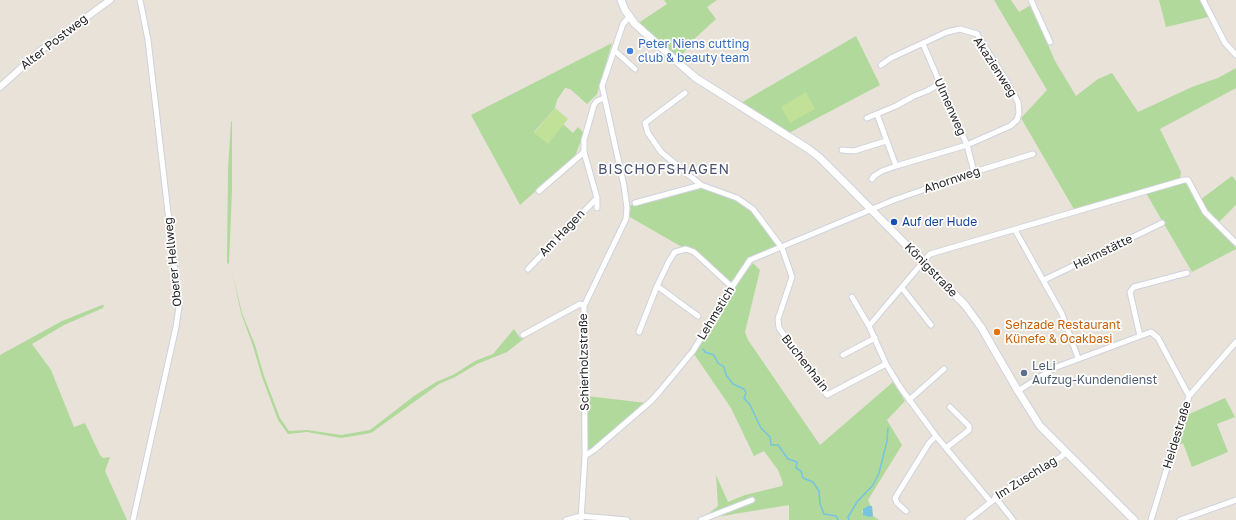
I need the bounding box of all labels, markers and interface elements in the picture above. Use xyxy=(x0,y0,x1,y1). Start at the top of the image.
street label: Alter Postweg xyxy=(18,11,90,73)
street label: Akazienweg xyxy=(970,34,1020,100)
place label: Peter Niens cutting club & beauty team xyxy=(638,37,749,65)
marker: Peter Niens cutting club & beauty team xyxy=(625,46,635,56)
street label: Ulmenweg xyxy=(931,76,969,138)
district label: BISCHOFSHAGEN xyxy=(598,162,730,178)
street label: Ahornweg xyxy=(922,164,982,196)
street label: Am Hagen xyxy=(536,207,588,259)
place label: Auf der Hude xyxy=(902,215,977,229)
street label: Oberer Hellweg xyxy=(161,216,185,308)
marker: Auf der Hude xyxy=(889,217,899,227)
street label: Heimstätte xyxy=(1071,231,1135,273)
street label: Königstraße xyxy=(902,240,960,300)
street label: Lehmstich xyxy=(694,284,738,342)
street label: Schierholzstraße xyxy=(576,313,592,411)
place label: Sehzade Restaurant Künefe & Ocakbasi xyxy=(1005,318,1121,346)
marker: Sehzade Restaurant Künefe & Ocakbasi xyxy=(992,327,1002,337)
street label: Buchenhain xyxy=(778,332,832,394)
place label: LeLi Aufzug-Kundendienst xyxy=(1032,359,1157,387)
marker: LeLi Aufzug-Kundendienst xyxy=(1019,368,1029,378)
street label: Heidestraße xyxy=(1160,399,1194,471)
street label: Im Zuschlag xyxy=(993,453,1059,503)

